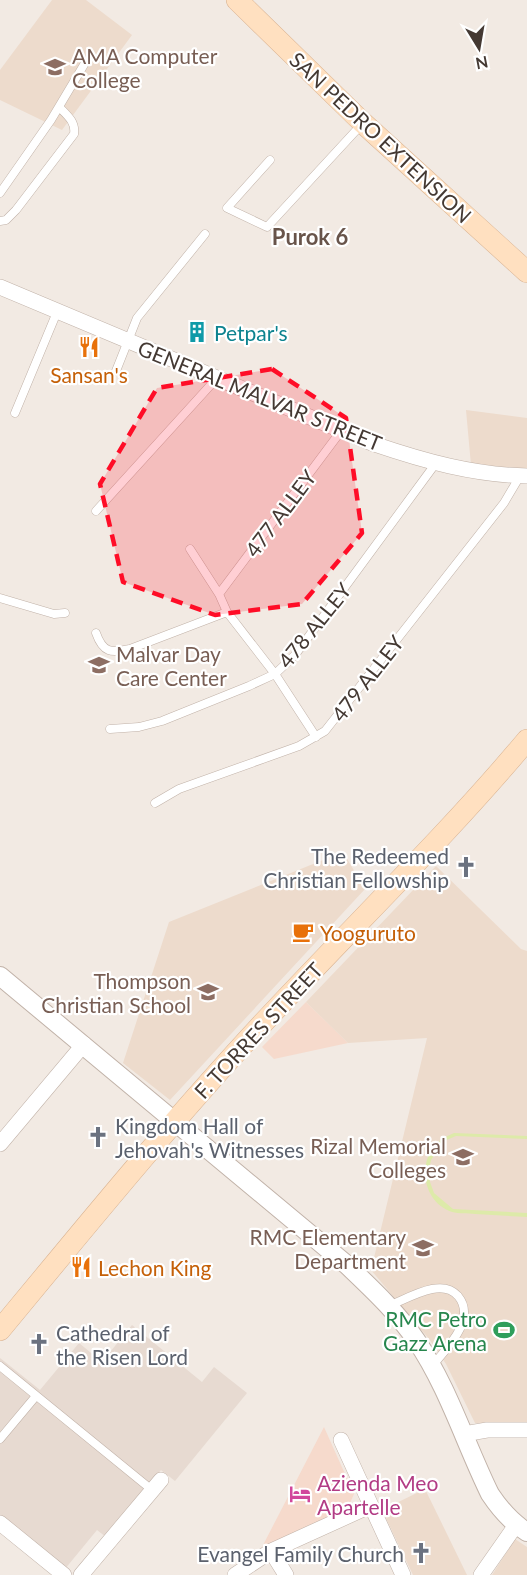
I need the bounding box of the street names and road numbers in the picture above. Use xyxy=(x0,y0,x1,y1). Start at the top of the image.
street label: SAN PEDRO EXTENSION xyxy=(285,46,477,228)
street label: GENERAL MALVAR STREET xyxy=(134,335,386,456)
street label: 477 ALLEY xyxy=(239,464,321,561)
street label: 478 ALLEY xyxy=(272,577,356,673)
street label: 479 ALLEY xyxy=(326,629,409,726)
street label: F. TORRES STREET xyxy=(189,956,328,1103)

